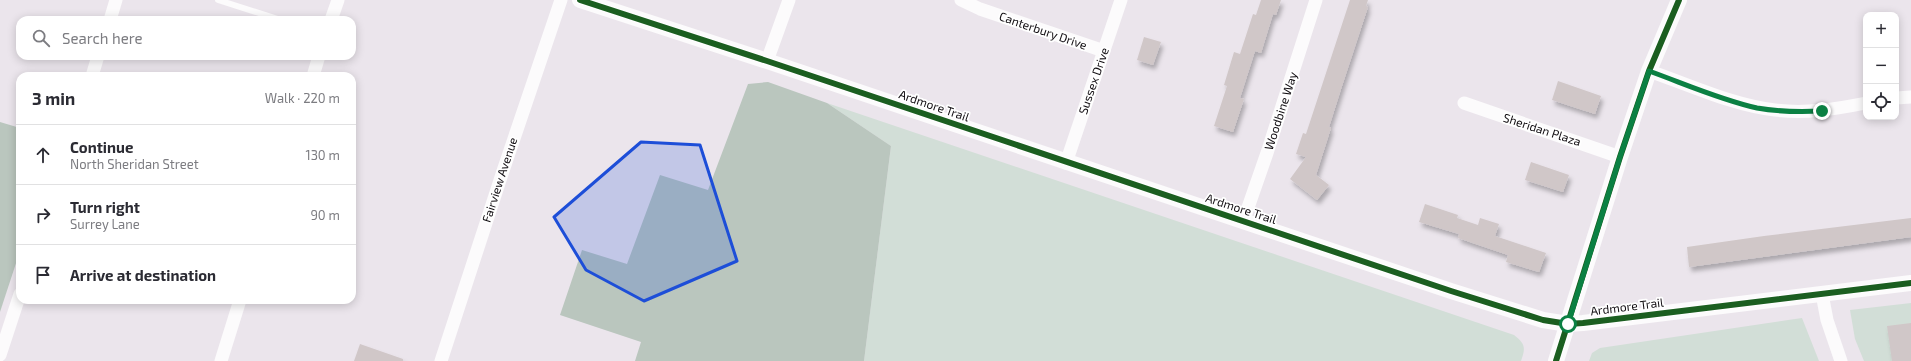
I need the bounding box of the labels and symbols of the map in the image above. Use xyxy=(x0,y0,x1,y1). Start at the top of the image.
street label: Canterbury Drive xyxy=(998,8,1089,52)
street label: Sussex Drive xyxy=(1075,45,1111,116)
street label: Woodbine Way xyxy=(1261,69,1300,152)
street label: Ardmore Trail xyxy=(897,86,972,124)
route end xyxy=(1813,102,1831,120)
street label: Sheridan Plaza xyxy=(1502,110,1583,148)
street label: Fairview Avenue xyxy=(479,135,519,224)
street label: Ardmore Trail xyxy=(1204,190,1279,226)
street label: Ardmore Trail xyxy=(1589,295,1665,317)
route start xyxy=(1559,315,1577,333)

